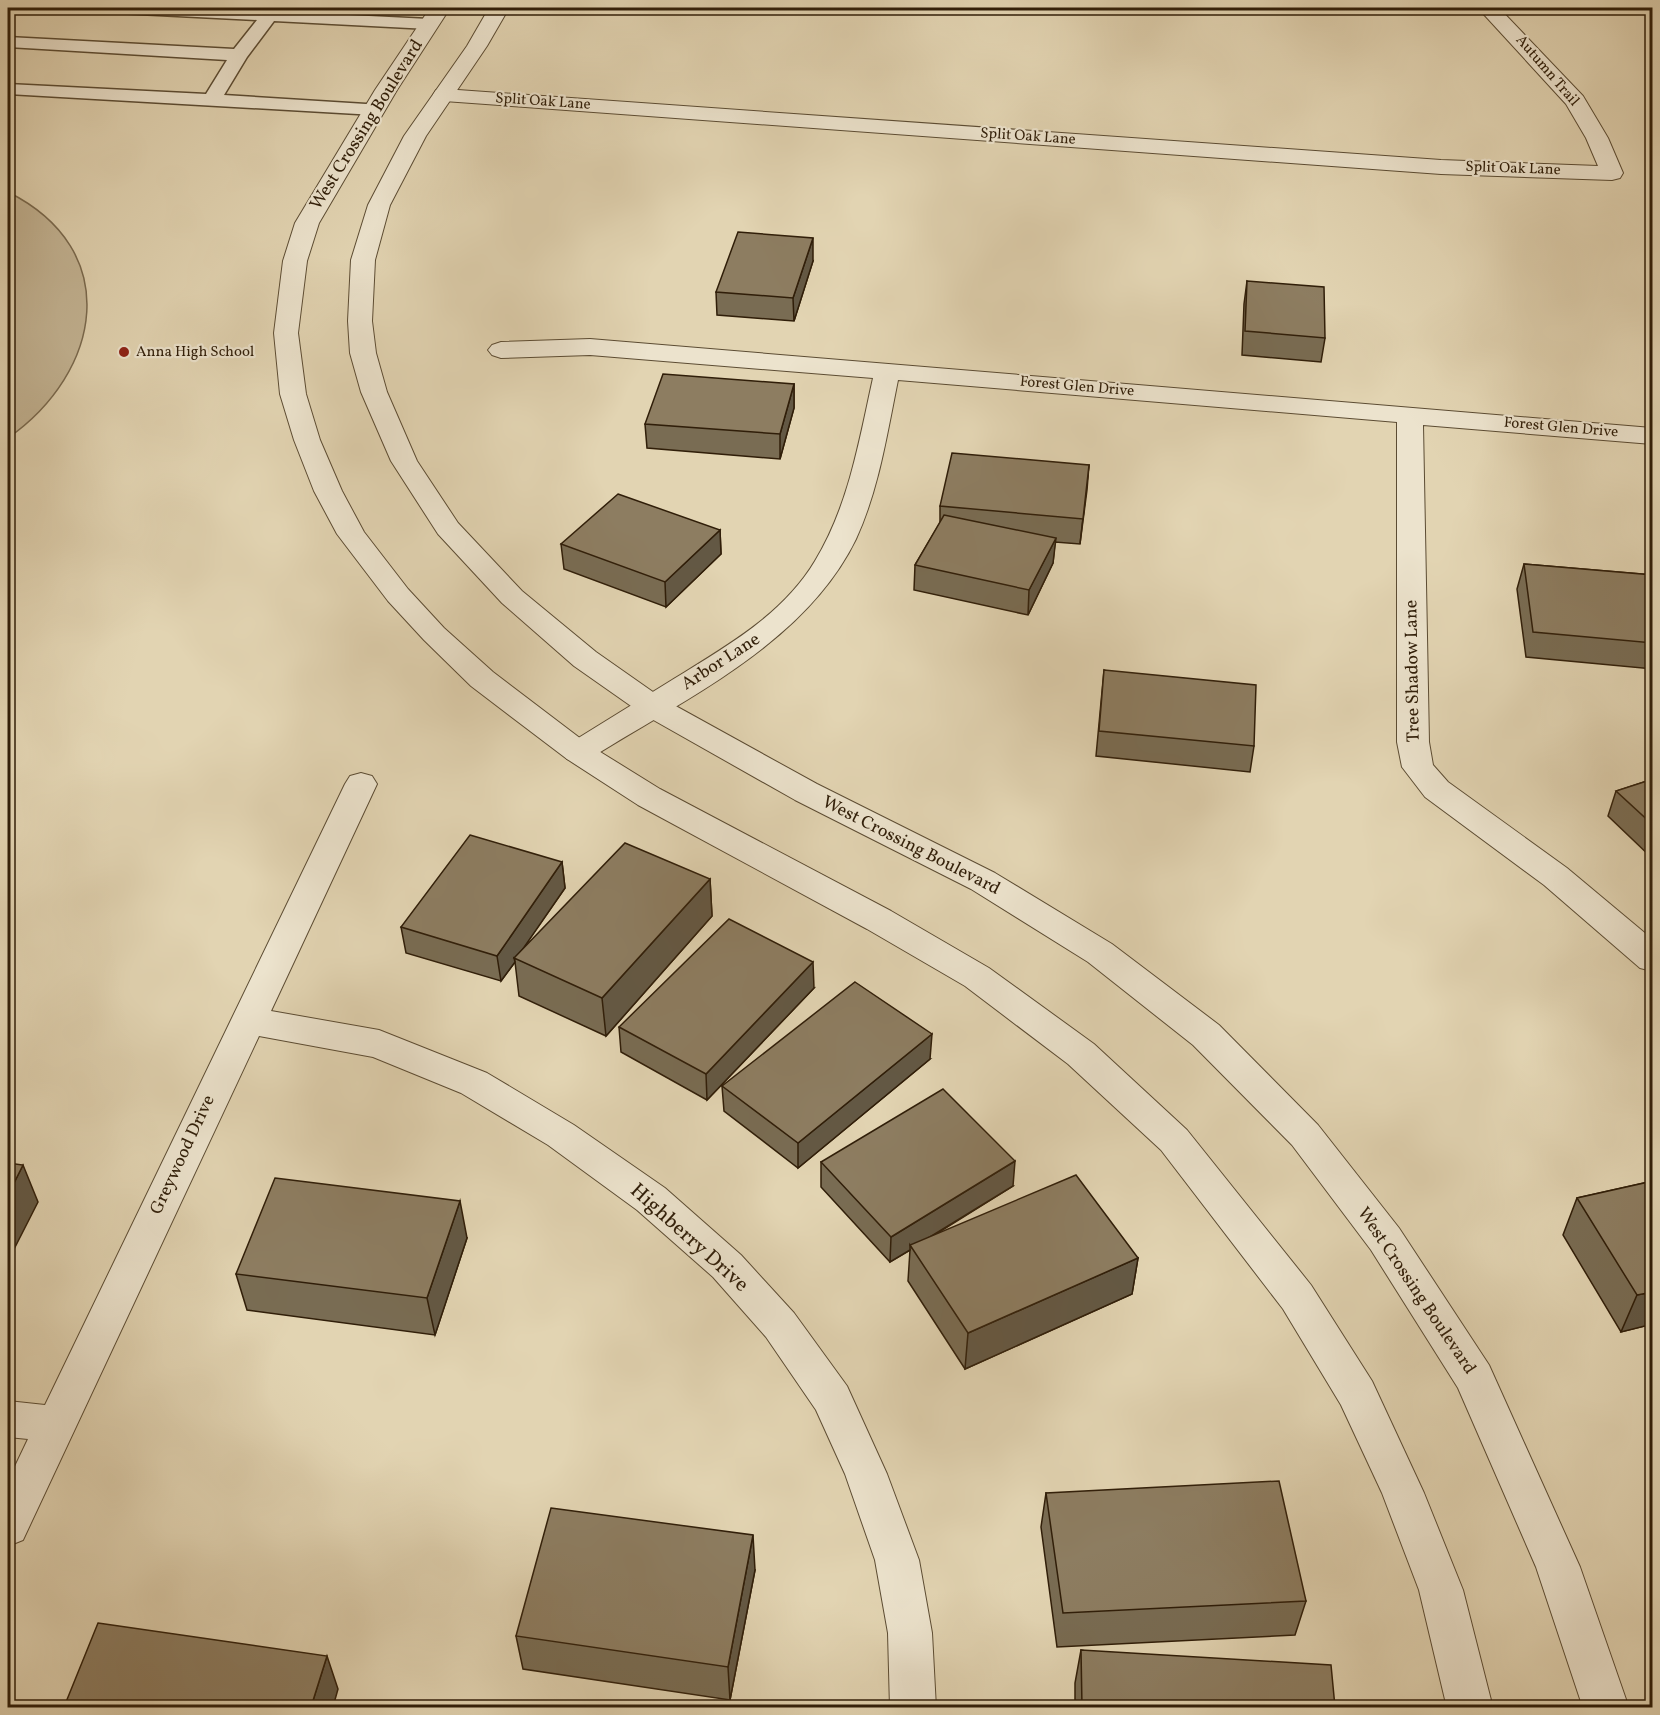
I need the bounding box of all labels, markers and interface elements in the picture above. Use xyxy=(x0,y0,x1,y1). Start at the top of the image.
street label: Autumn Trail xyxy=(1510,31,1584,111)
street label: West Crossing Boulevard xyxy=(304,35,430,215)
street label: Split Oak Lane xyxy=(495,88,591,116)
street label: Split Oak Lane xyxy=(980,123,1076,151)
street label: Split Oak Lane xyxy=(1465,157,1561,181)
place label: Anna High School xyxy=(136,342,254,363)
marker: Anna High School xyxy=(117,345,131,359)
street label: Forest Glen Drive xyxy=(1019,372,1135,402)
street label: Forest Glen Drive xyxy=(1503,413,1619,443)
street label: Tree Shadow Lane xyxy=(1399,600,1427,742)
street label: Arbor Lane xyxy=(677,627,765,697)
street label: West Crossing Boulevard xyxy=(818,790,1004,902)
street label: Greywood Drive xyxy=(144,1091,222,1219)
street label: Highberry Drive xyxy=(623,1177,755,1299)
street label: West Crossing Boulevard xyxy=(1351,1202,1481,1380)

